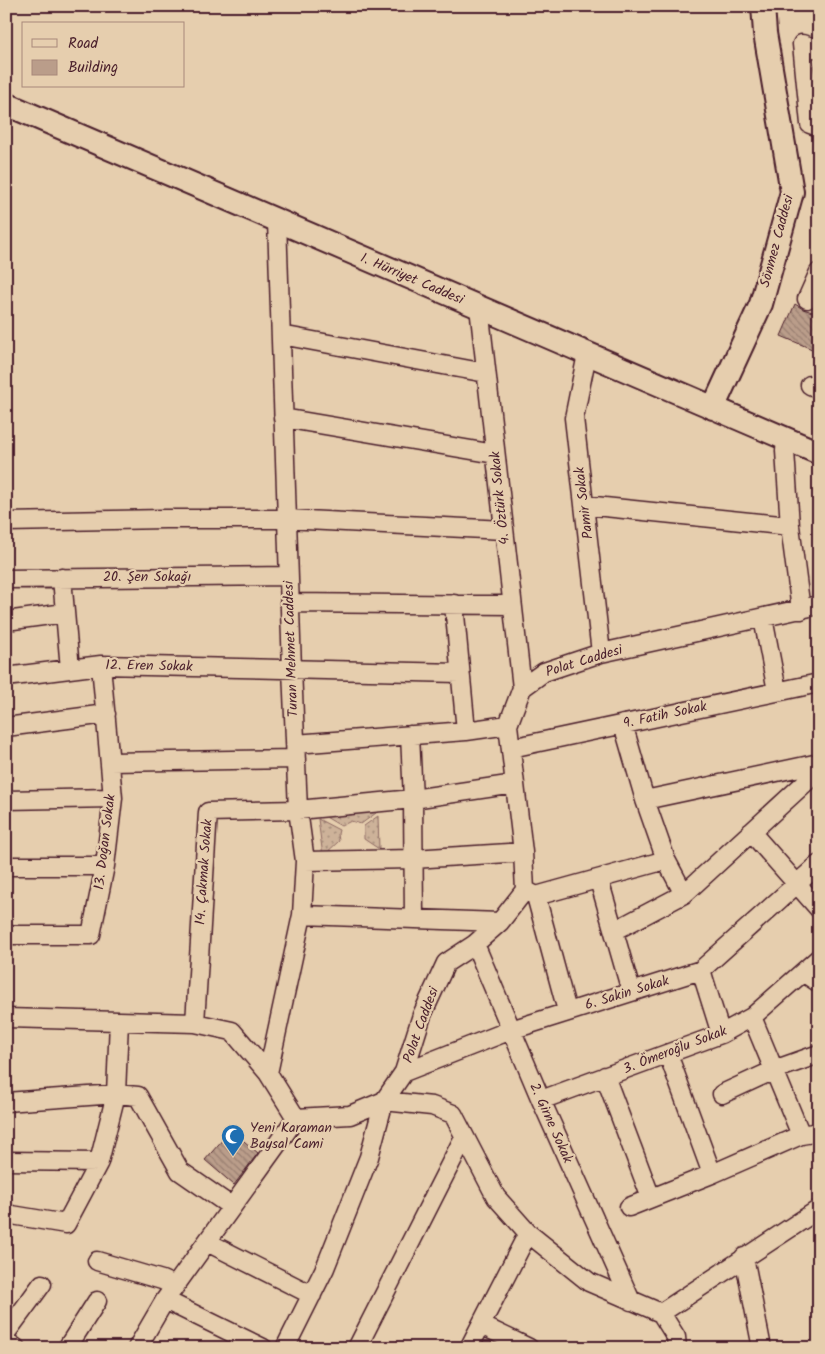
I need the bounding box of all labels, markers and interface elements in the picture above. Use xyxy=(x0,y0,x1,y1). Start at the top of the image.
legend xyxy=(22,22,185,88)
text: Road xyxy=(68,32,99,56)
text: Building xyxy=(68,56,118,80)
street label: Sönmez Caddesi xyxy=(754,192,800,290)
street label: 1. Hürriyet Caddesi xyxy=(357,247,468,311)
street label: 4. Öztürk Sokak xyxy=(484,450,516,546)
street label: Pamir Sokak xyxy=(569,465,599,540)
street label: 20. Şen Sokağı xyxy=(103,566,191,588)
street label: Turan Mehmet Caddesi xyxy=(278,580,304,718)
street label: Polat Caddesi xyxy=(543,639,626,683)
street label: 12. Eren Sokak xyxy=(105,654,193,678)
street label: 9. Fatih Sokak xyxy=(621,695,709,735)
street label: 13. Doğan Sokak xyxy=(88,792,122,891)
street label: 14. Çakmak Sokak xyxy=(189,818,219,926)
street label: 6. Sakin Sokak xyxy=(582,970,672,1016)
street label: Polat Caddesi xyxy=(397,983,445,1066)
street label: 3. Ömeroğlu Sokak xyxy=(620,1020,731,1080)
street label: 2. Girne Sokak xyxy=(523,1079,579,1167)
place label: Yeni Karaman Baysal Cami xyxy=(250,1117,332,1155)
mosque icon: Yeni Karaman Baysal Cami xyxy=(220,1123,246,1157)

